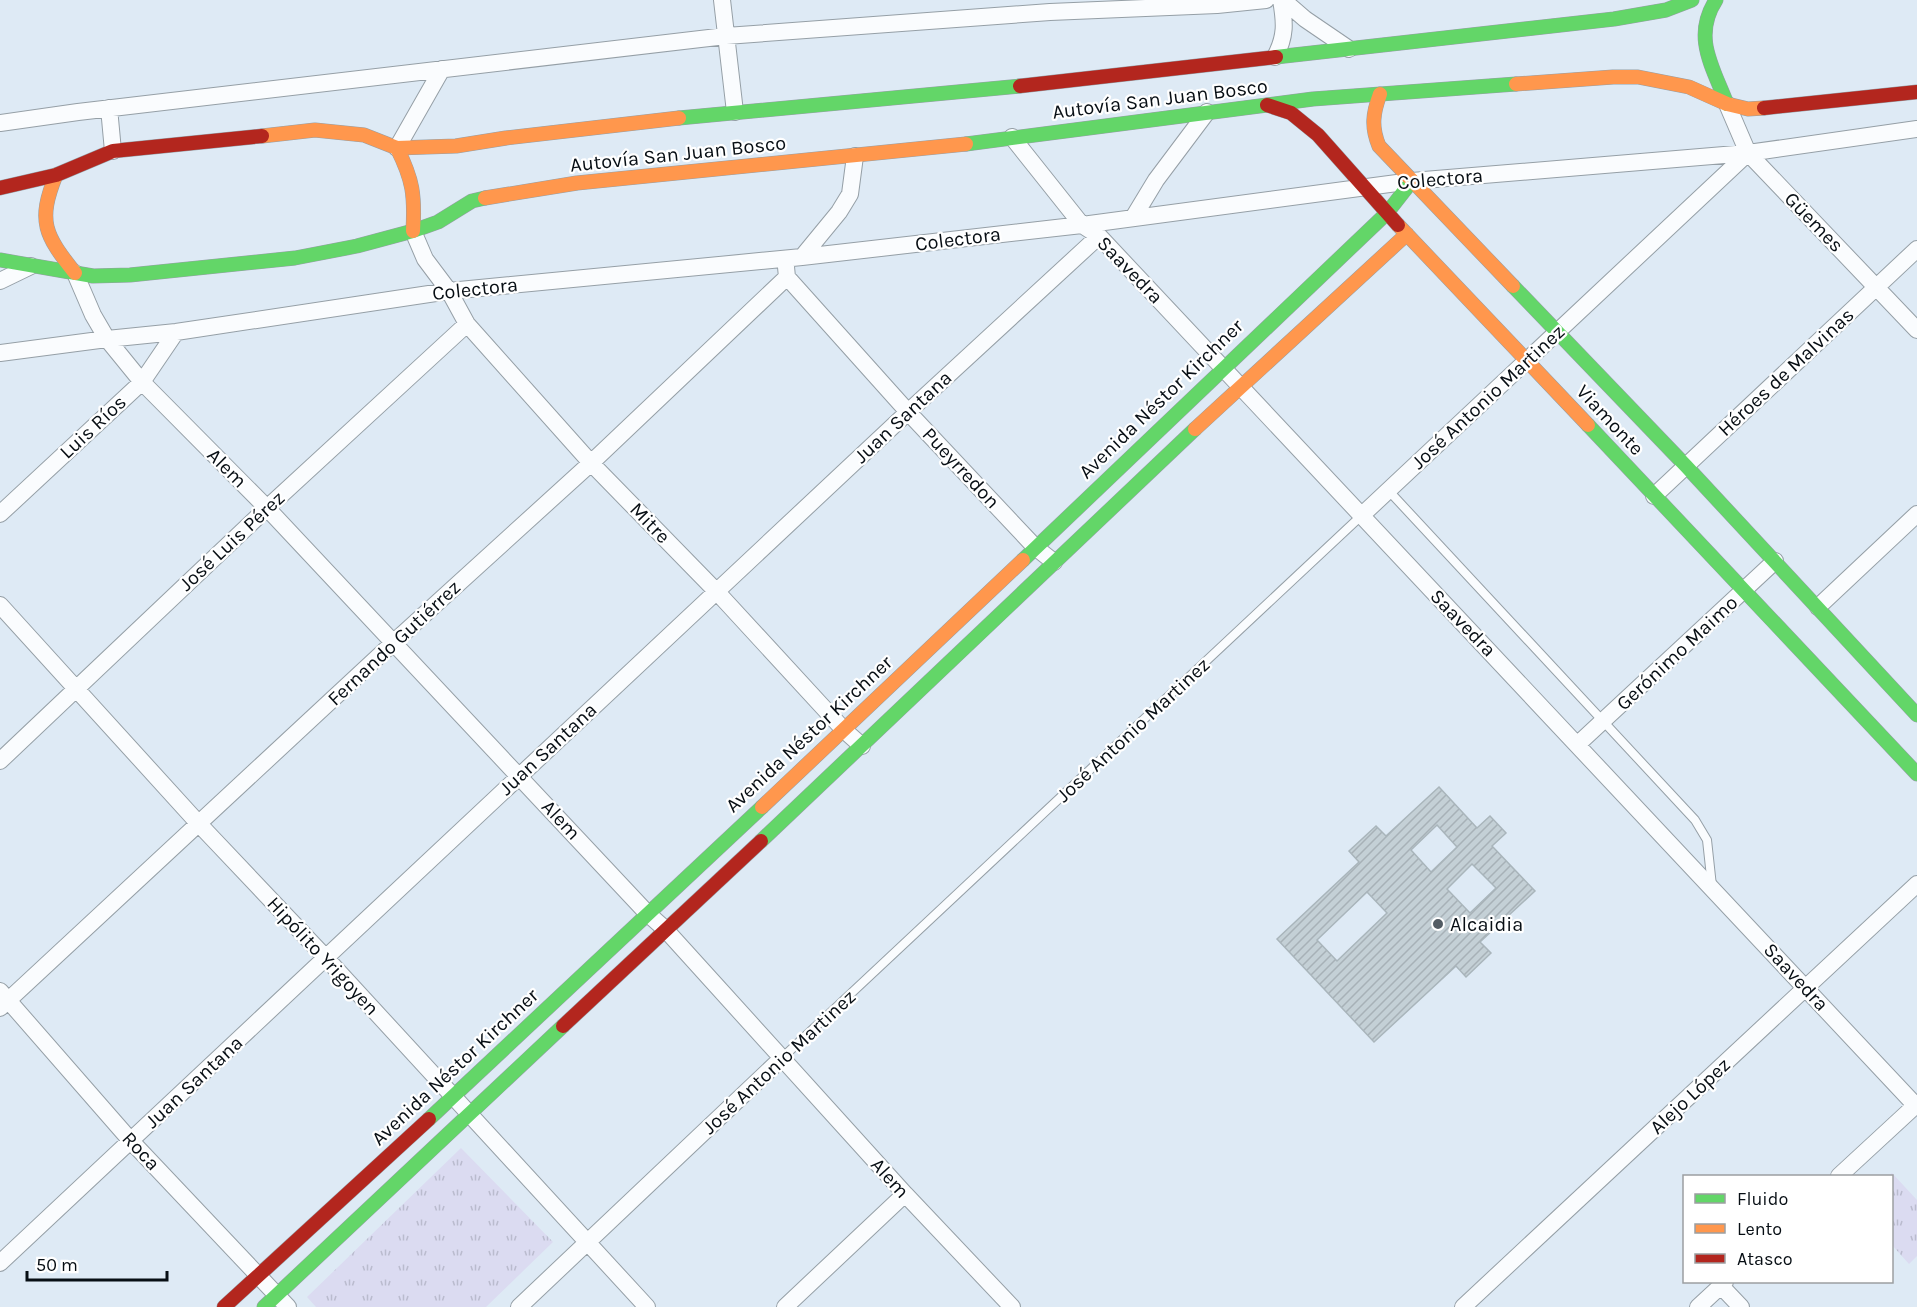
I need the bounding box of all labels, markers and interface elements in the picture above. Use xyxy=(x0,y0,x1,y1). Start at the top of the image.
street label: Autovía San Juan Bosco xyxy=(1051,74,1269,124)
street label: Autovía San Juan Bosco xyxy=(569,131,787,177)
street label: Colectora xyxy=(1396,164,1484,194)
street label: Güemes xyxy=(1780,187,1848,257)
street label: Colectora xyxy=(914,222,1002,256)
street label: Saavedra xyxy=(1092,232,1168,308)
street label: Colectora xyxy=(431,273,519,305)
street label: Héroes de Malvinas xyxy=(1713,303,1859,441)
street label: Avenida Néstor Kirchner xyxy=(1074,314,1248,483)
street label: José Antonio Martinez xyxy=(1407,320,1569,474)
street label: Juan Santana xyxy=(850,366,956,468)
street label: Viamonte xyxy=(1572,380,1648,460)
street label: Luis Ríos xyxy=(55,391,131,463)
street label: Pueyrredon xyxy=(918,423,1004,513)
street label: Alem xyxy=(203,444,251,492)
street label: José Luis Pérez xyxy=(175,486,289,596)
street label: Mitre xyxy=(625,498,675,548)
street label: Fernando Gutiérrez xyxy=(323,576,465,710)
street label: Saavedra xyxy=(1425,585,1501,661)
street label: Gerónimo Maimo xyxy=(1612,591,1742,715)
street label: Avenida Néstor Kirchner xyxy=(721,650,898,817)
street label: José Antonio Martinez xyxy=(1052,653,1214,807)
street label: Juan Santana xyxy=(495,698,601,800)
street label: Alem xyxy=(537,795,585,845)
street label: Hipólito Yrigoyen xyxy=(262,892,384,1020)
place label: Alcaidia xyxy=(1450,913,1523,936)
marker: Alcaidia xyxy=(1431,917,1445,931)
street label: Saavedra xyxy=(1759,938,1833,1016)
street label: Avenida Néstor Kirchner xyxy=(367,983,544,1150)
street label: José Antonio Martinez xyxy=(698,985,860,1139)
street label: Juan Santana xyxy=(141,1031,247,1133)
street label: Alejo López xyxy=(1645,1053,1735,1139)
street label: Roca xyxy=(117,1127,165,1175)
street label: Alem xyxy=(866,1153,914,1203)
legend xyxy=(1683,1175,1893,1283)
text: Fluido xyxy=(1737,1188,1788,1210)
text: Lento xyxy=(1737,1218,1782,1240)
scale bar xyxy=(27,1244,166,1282)
text: Atasco xyxy=(1737,1248,1793,1270)
text: 50 m xyxy=(36,1254,78,1276)

